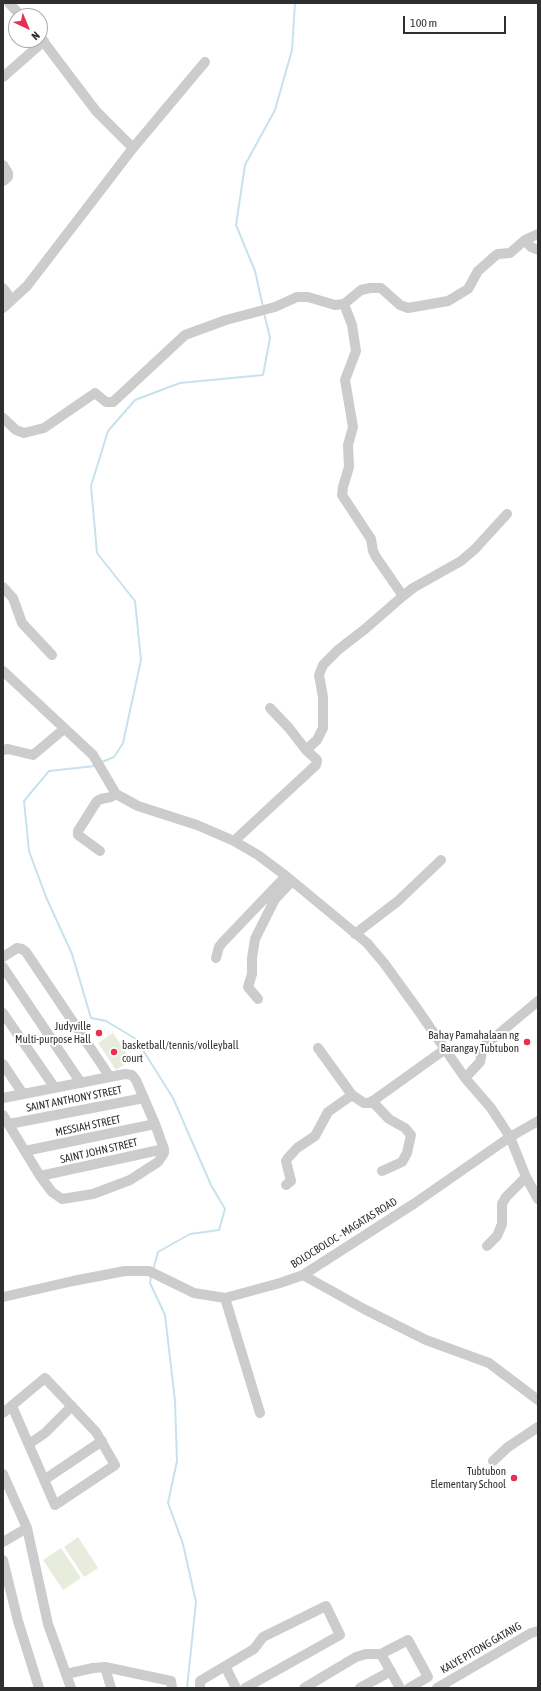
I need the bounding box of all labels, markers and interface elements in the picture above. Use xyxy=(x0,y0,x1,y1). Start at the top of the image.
north arrow xyxy=(8,8,48,48)
scale bar xyxy=(405,8,508,34)
text: 100 m xyxy=(410,16,437,30)
text: N xyxy=(29,29,42,42)
place label: Judyville Multi-purpose Hall xyxy=(15,1020,91,1046)
marker: Judyville Multi-purpose Hall xyxy=(94,1028,104,1038)
place label: Bahay Pamahalaan ng Barangay Tubtubon xyxy=(428,1029,519,1055)
marker: Bahay Pamahalaan ng Barangay Tubtubon xyxy=(522,1037,532,1047)
place label: basketball/tennis/volleyball court xyxy=(122,1039,239,1065)
marker: basketball/tennis/volleyball court xyxy=(109,1047,119,1057)
street label: SAINT ANTHONY STREET xyxy=(25,1083,123,1115)
street label: MESSIAH STREET xyxy=(54,1113,122,1139)
street label: SAINT JOHN STREET xyxy=(59,1136,139,1166)
street label: BOLOCBOLOC - MAGATAS ROAD xyxy=(288,1195,400,1271)
place label: Tubtubon Elementary School xyxy=(430,1465,506,1491)
marker: Tubtubon Elementary School xyxy=(509,1473,519,1483)
street label: KALYE PITONG GATANG xyxy=(438,1619,524,1677)

